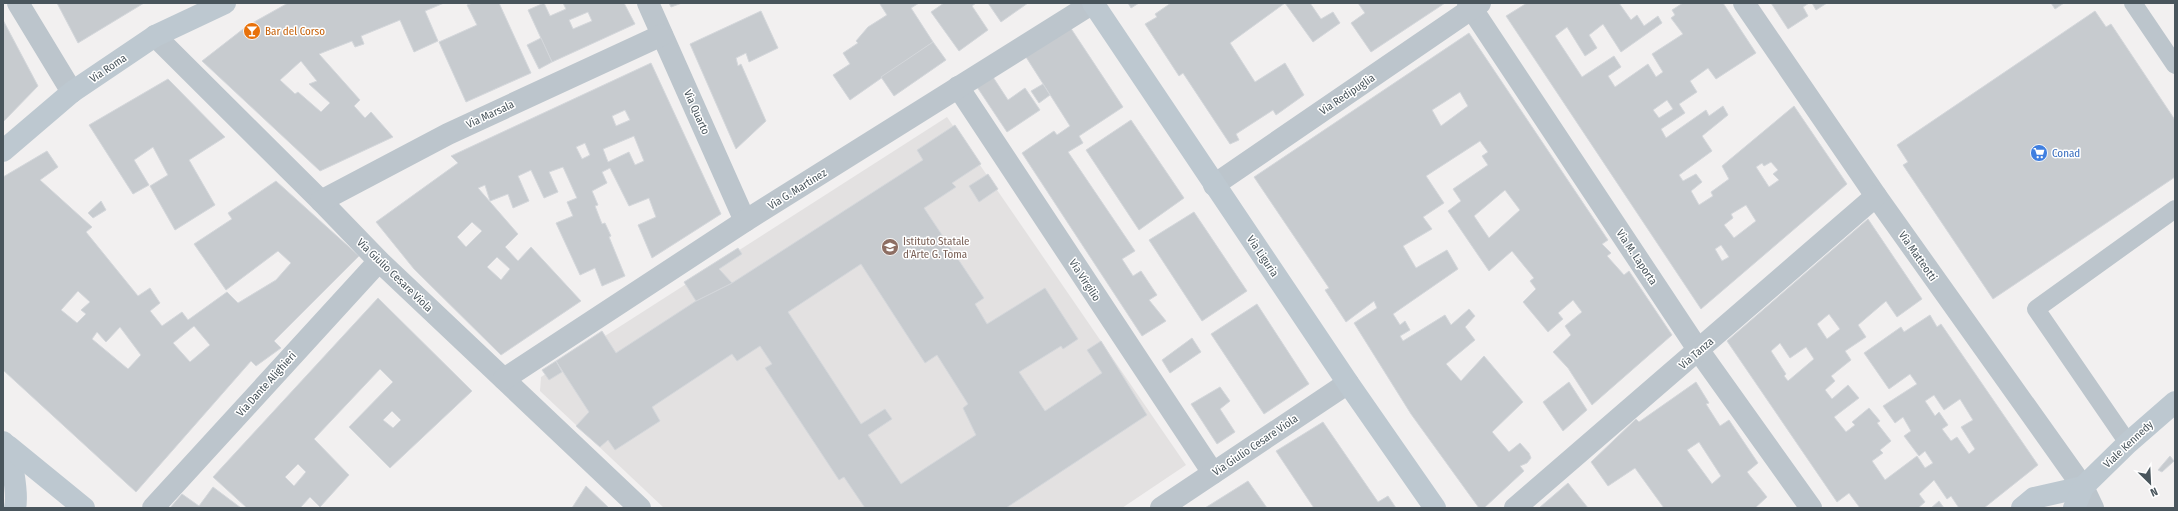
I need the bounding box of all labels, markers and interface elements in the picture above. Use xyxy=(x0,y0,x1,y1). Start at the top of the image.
bar icon: Bar del Corso xyxy=(242,21,262,41)
place label: Bar del Corso xyxy=(265,25,325,38)
street label: Via Roma xyxy=(87,51,129,85)
street label: Via Redipuglia xyxy=(1317,71,1377,118)
street label: Via Quarto xyxy=(681,88,712,137)
street label: Via Marsala xyxy=(464,98,516,131)
supermarket icon: Conad xyxy=(2029,143,2049,163)
place label: Conad xyxy=(2052,147,2080,160)
street label: Via G. Martinez xyxy=(766,166,829,213)
street label: Via M. Laporta xyxy=(1613,227,1660,287)
street label: Via Matteotti xyxy=(1896,229,1940,284)
street label: Via Liguria xyxy=(1244,233,1281,279)
place label: Istituto Statale d'Arte G. Toma xyxy=(903,235,970,261)
street label: Via Giulio Cesare Viola xyxy=(354,236,435,315)
school or university icon: Istituto Statale d'Arte G. Toma xyxy=(880,237,900,257)
street label: Via Virgilio xyxy=(1066,257,1103,304)
street label: Via Tanza xyxy=(1676,335,1716,372)
street label: Via Dante Alighieri xyxy=(234,349,299,419)
street label: Via Giulio Cesare Viola xyxy=(1210,412,1300,479)
street label: Viale Kennedy xyxy=(2101,418,2156,471)
north arrow xyxy=(2130,463,2170,503)
text: N xyxy=(2148,484,2160,499)

